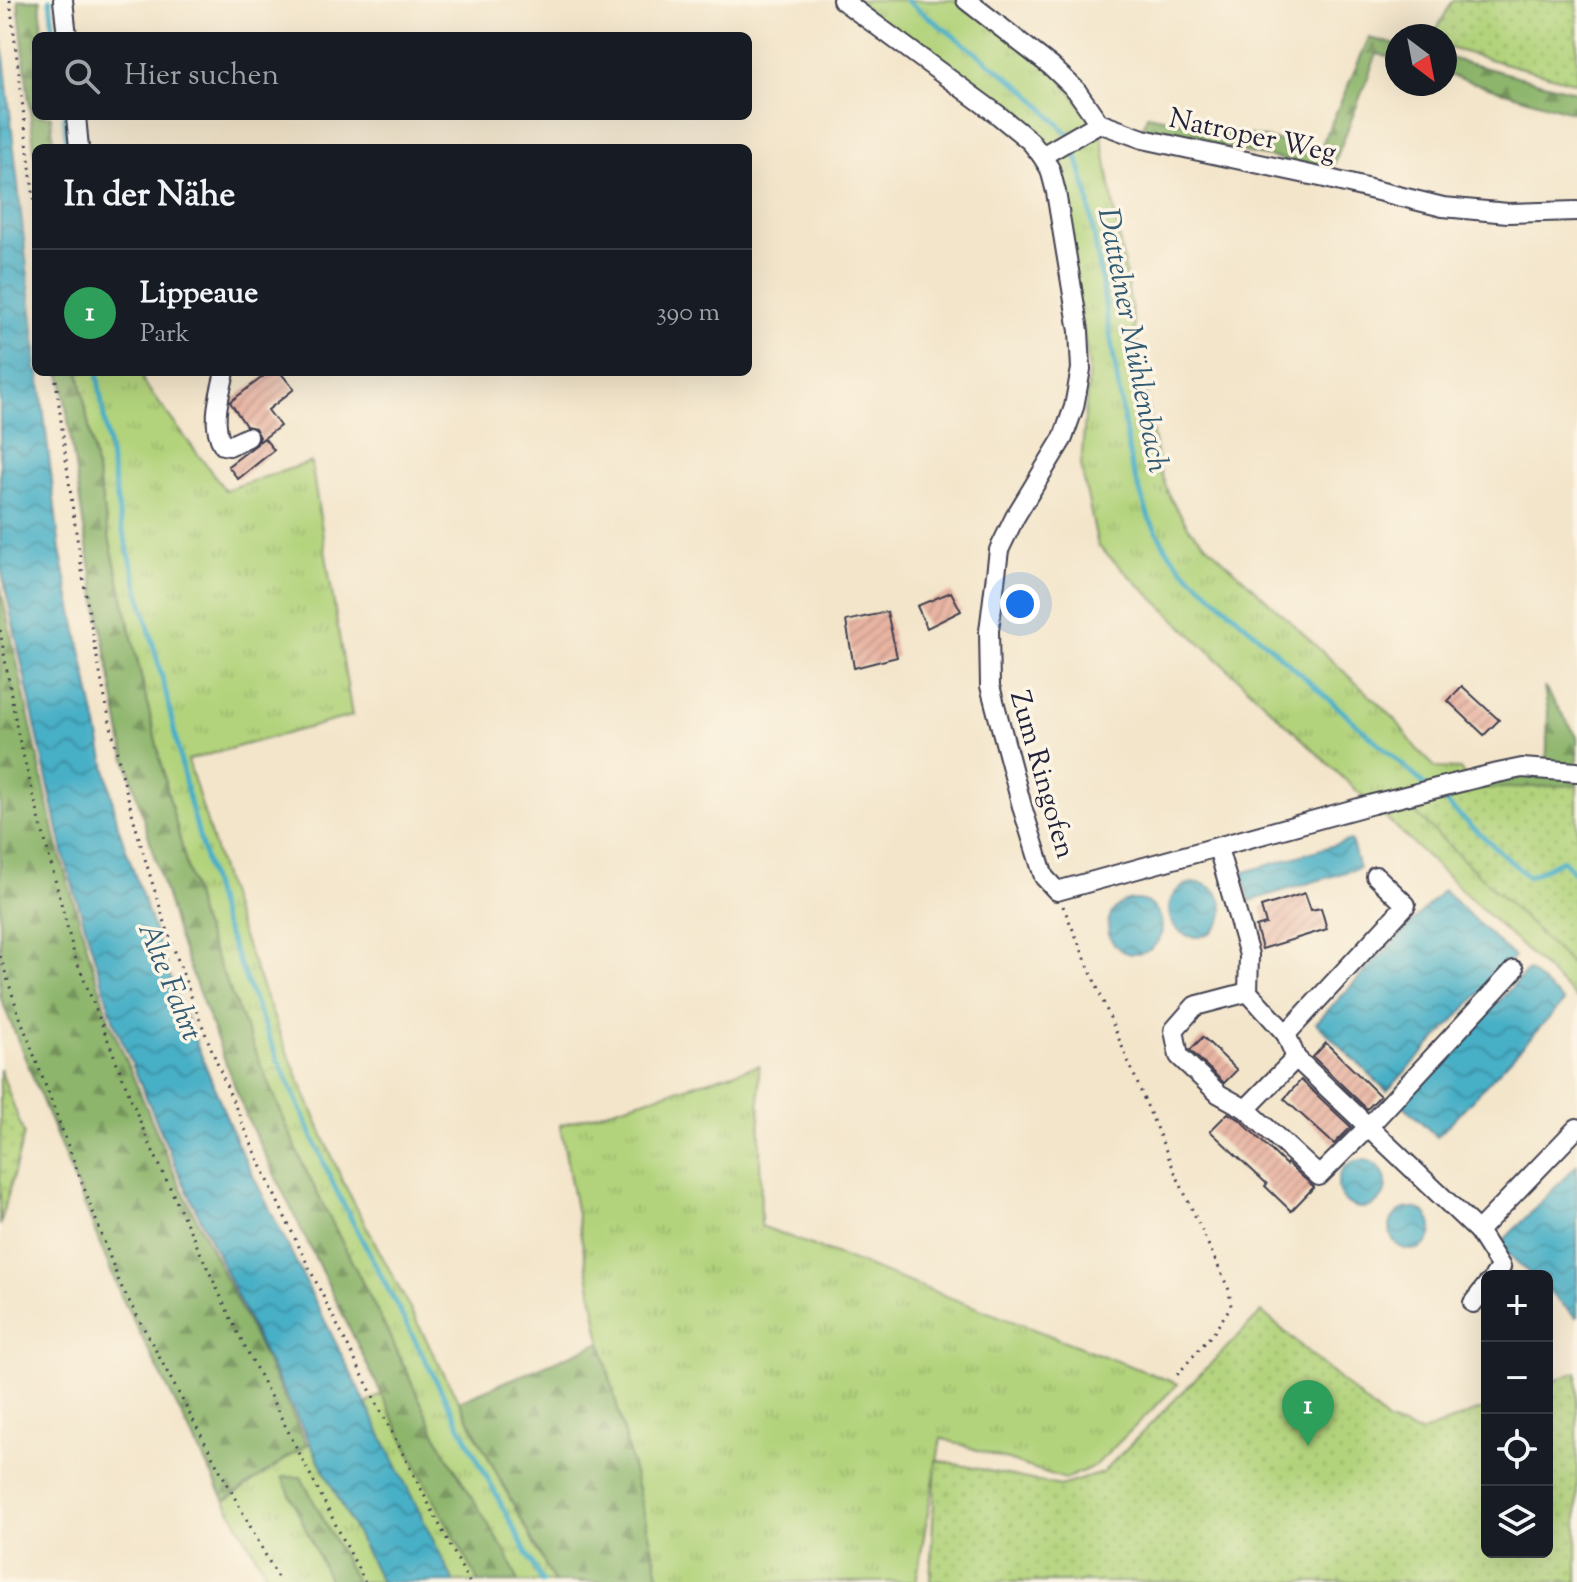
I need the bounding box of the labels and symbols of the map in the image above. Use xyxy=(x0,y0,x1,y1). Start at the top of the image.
north arrow xyxy=(1385,24,1457,96)
street label: Natroper Weg xyxy=(1165,100,1340,174)
water label: Dattelner Mühlenbach xyxy=(1085,205,1178,477)
your location xyxy=(1000,584,1040,624)
street label: Zum Ringofen xyxy=(998,686,1084,863)
water label: Alte Fahrt xyxy=(125,916,212,1048)
pin: 1 xyxy=(1282,1380,1334,1446)

